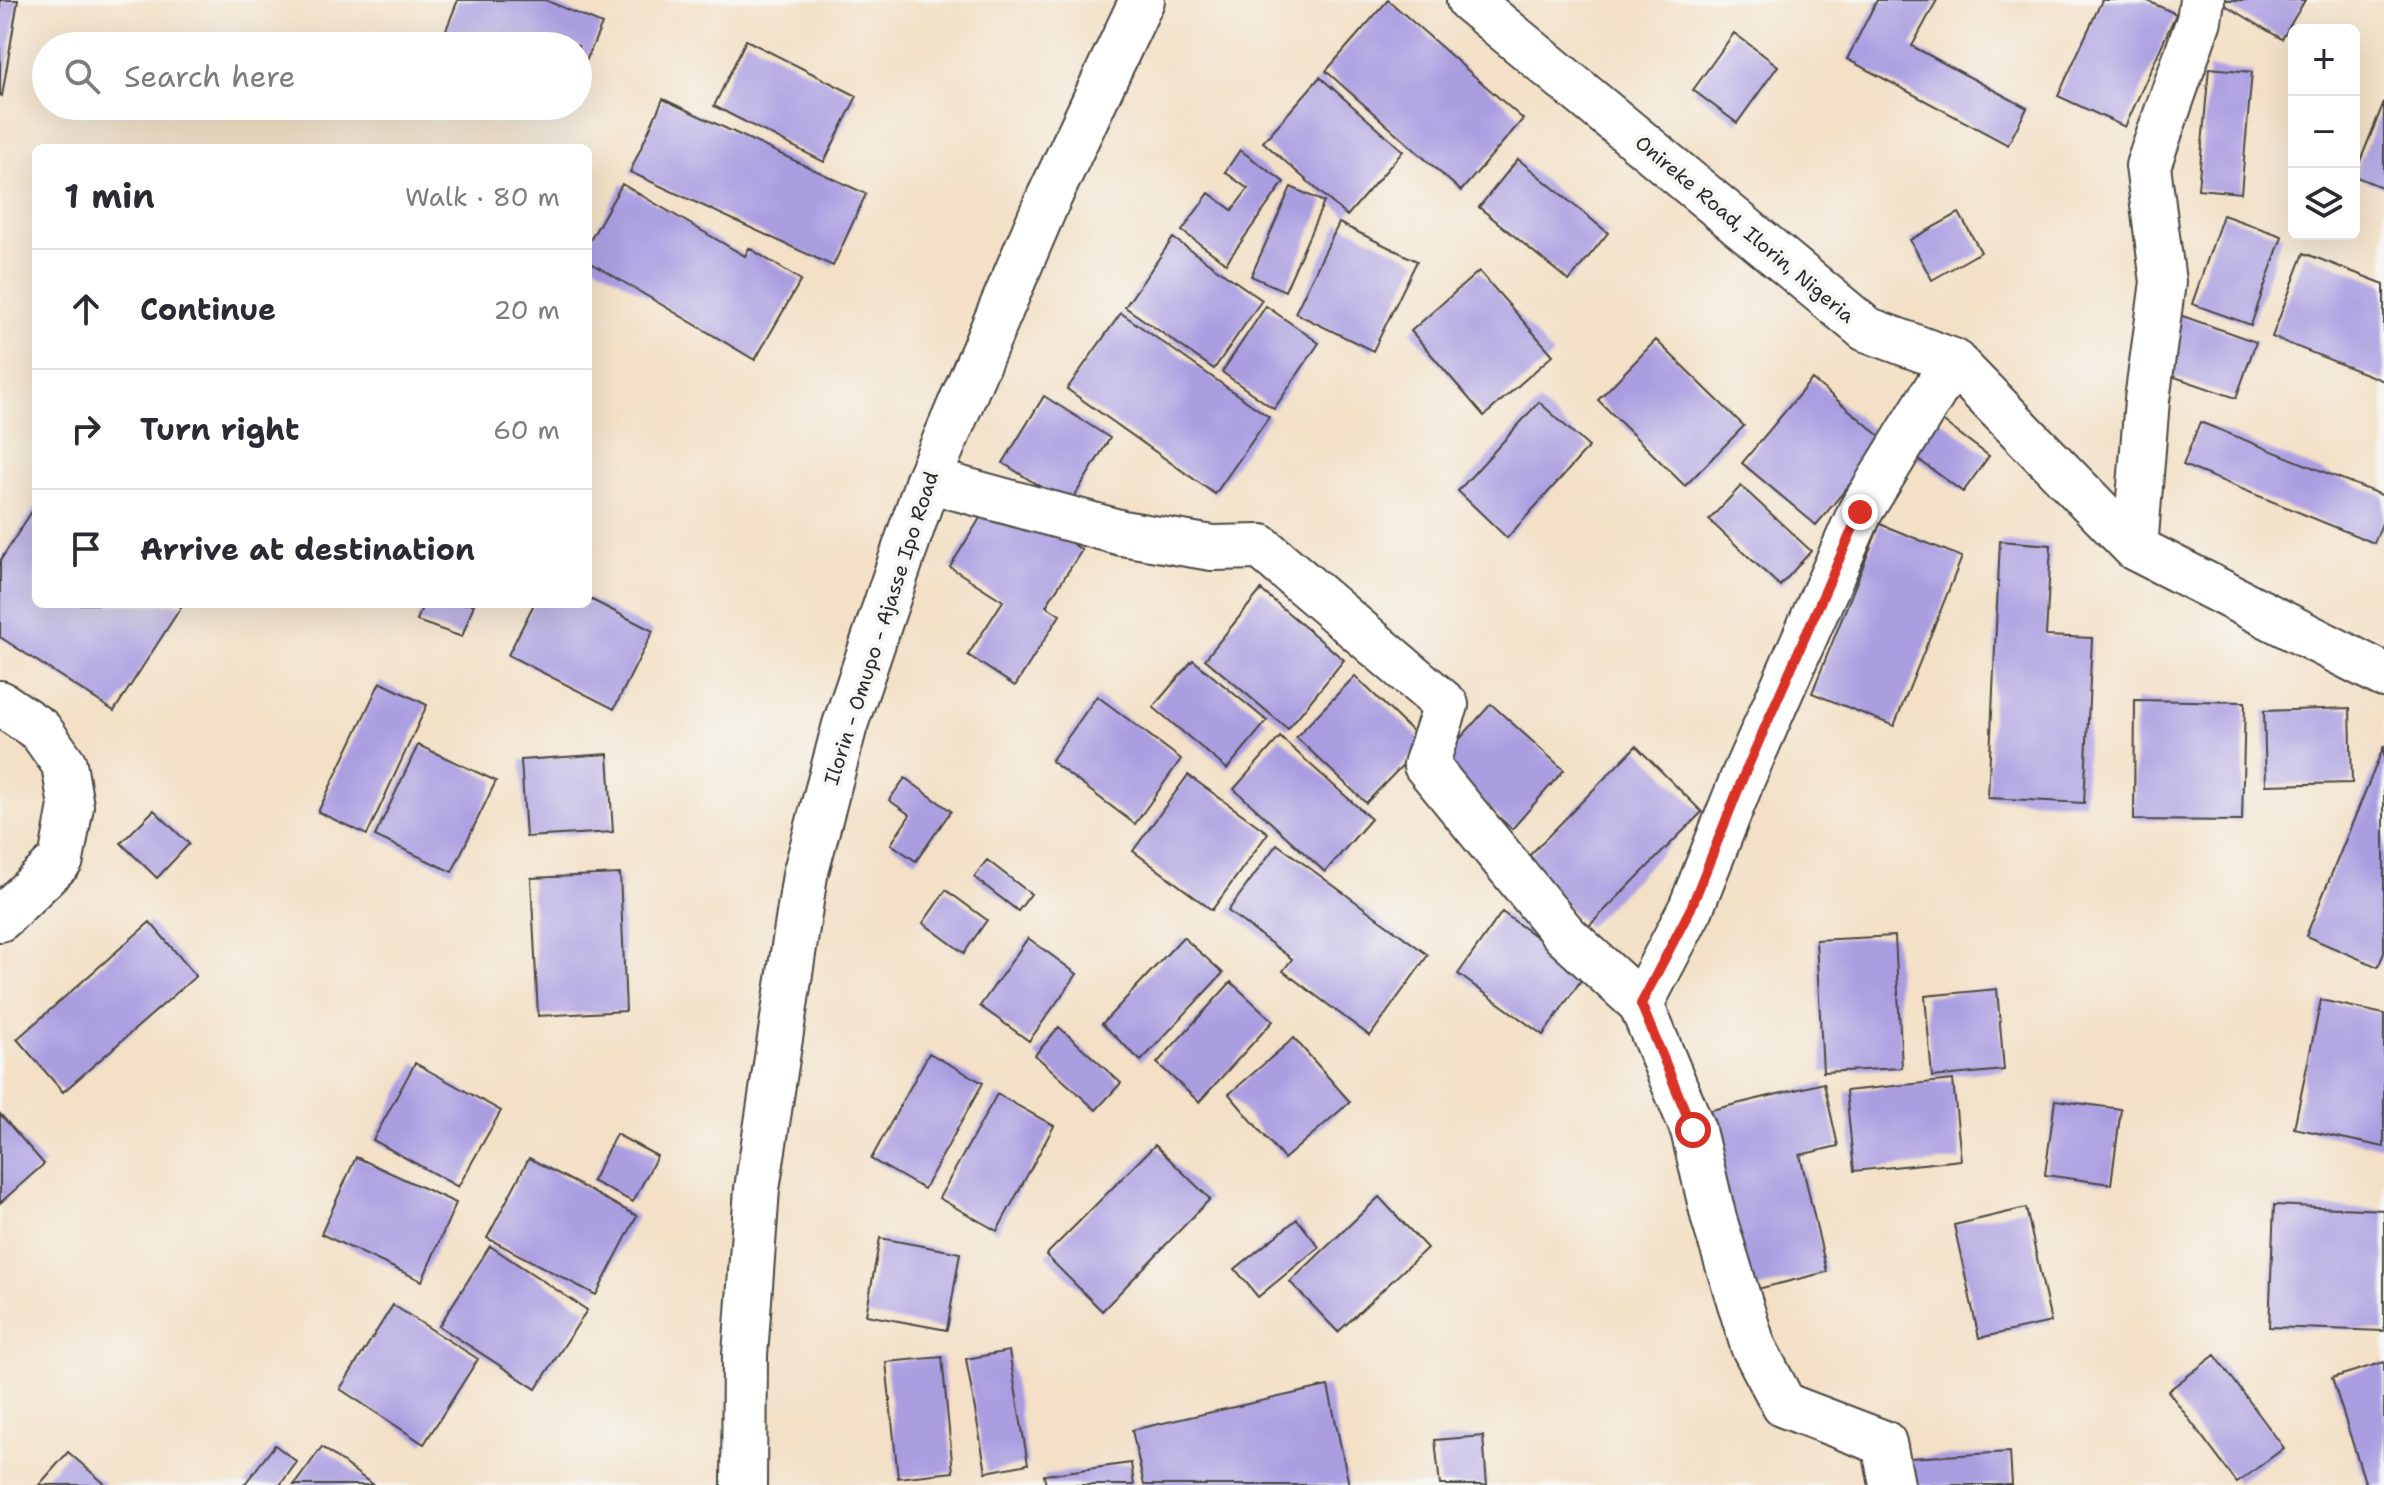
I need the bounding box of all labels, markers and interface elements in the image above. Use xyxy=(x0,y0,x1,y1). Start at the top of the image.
map controls xyxy=(2288,24,2360,240)
button: + xyxy=(2288,24,2360,96)
search box xyxy=(32,32,592,120)
icon: search xyxy=(60,54,104,98)
text: Search here xyxy=(124,56,295,97)
button: − xyxy=(2288,96,2360,168)
street label: Onireke Road, Ilorin, Nigeria xyxy=(1630,129,1861,329)
button: layers xyxy=(2288,168,2360,240)
text: 1 min xyxy=(64,173,155,219)
text: Walk · 80 m xyxy=(405,179,560,214)
icon: ahead xyxy=(64,287,108,331)
text: Continue xyxy=(140,289,276,330)
text: 20 m xyxy=(493,292,560,327)
icon: right xyxy=(64,407,108,451)
text: Turn right xyxy=(140,409,299,450)
text: 60 m xyxy=(493,412,560,447)
street label: Ilorin - Omupo - Ajasse Ipo Road xyxy=(818,468,944,788)
route end xyxy=(1842,494,1878,530)
icon: arrive xyxy=(64,527,108,571)
text: Arrive at destination xyxy=(140,529,475,570)
route start xyxy=(1675,1112,1711,1148)

